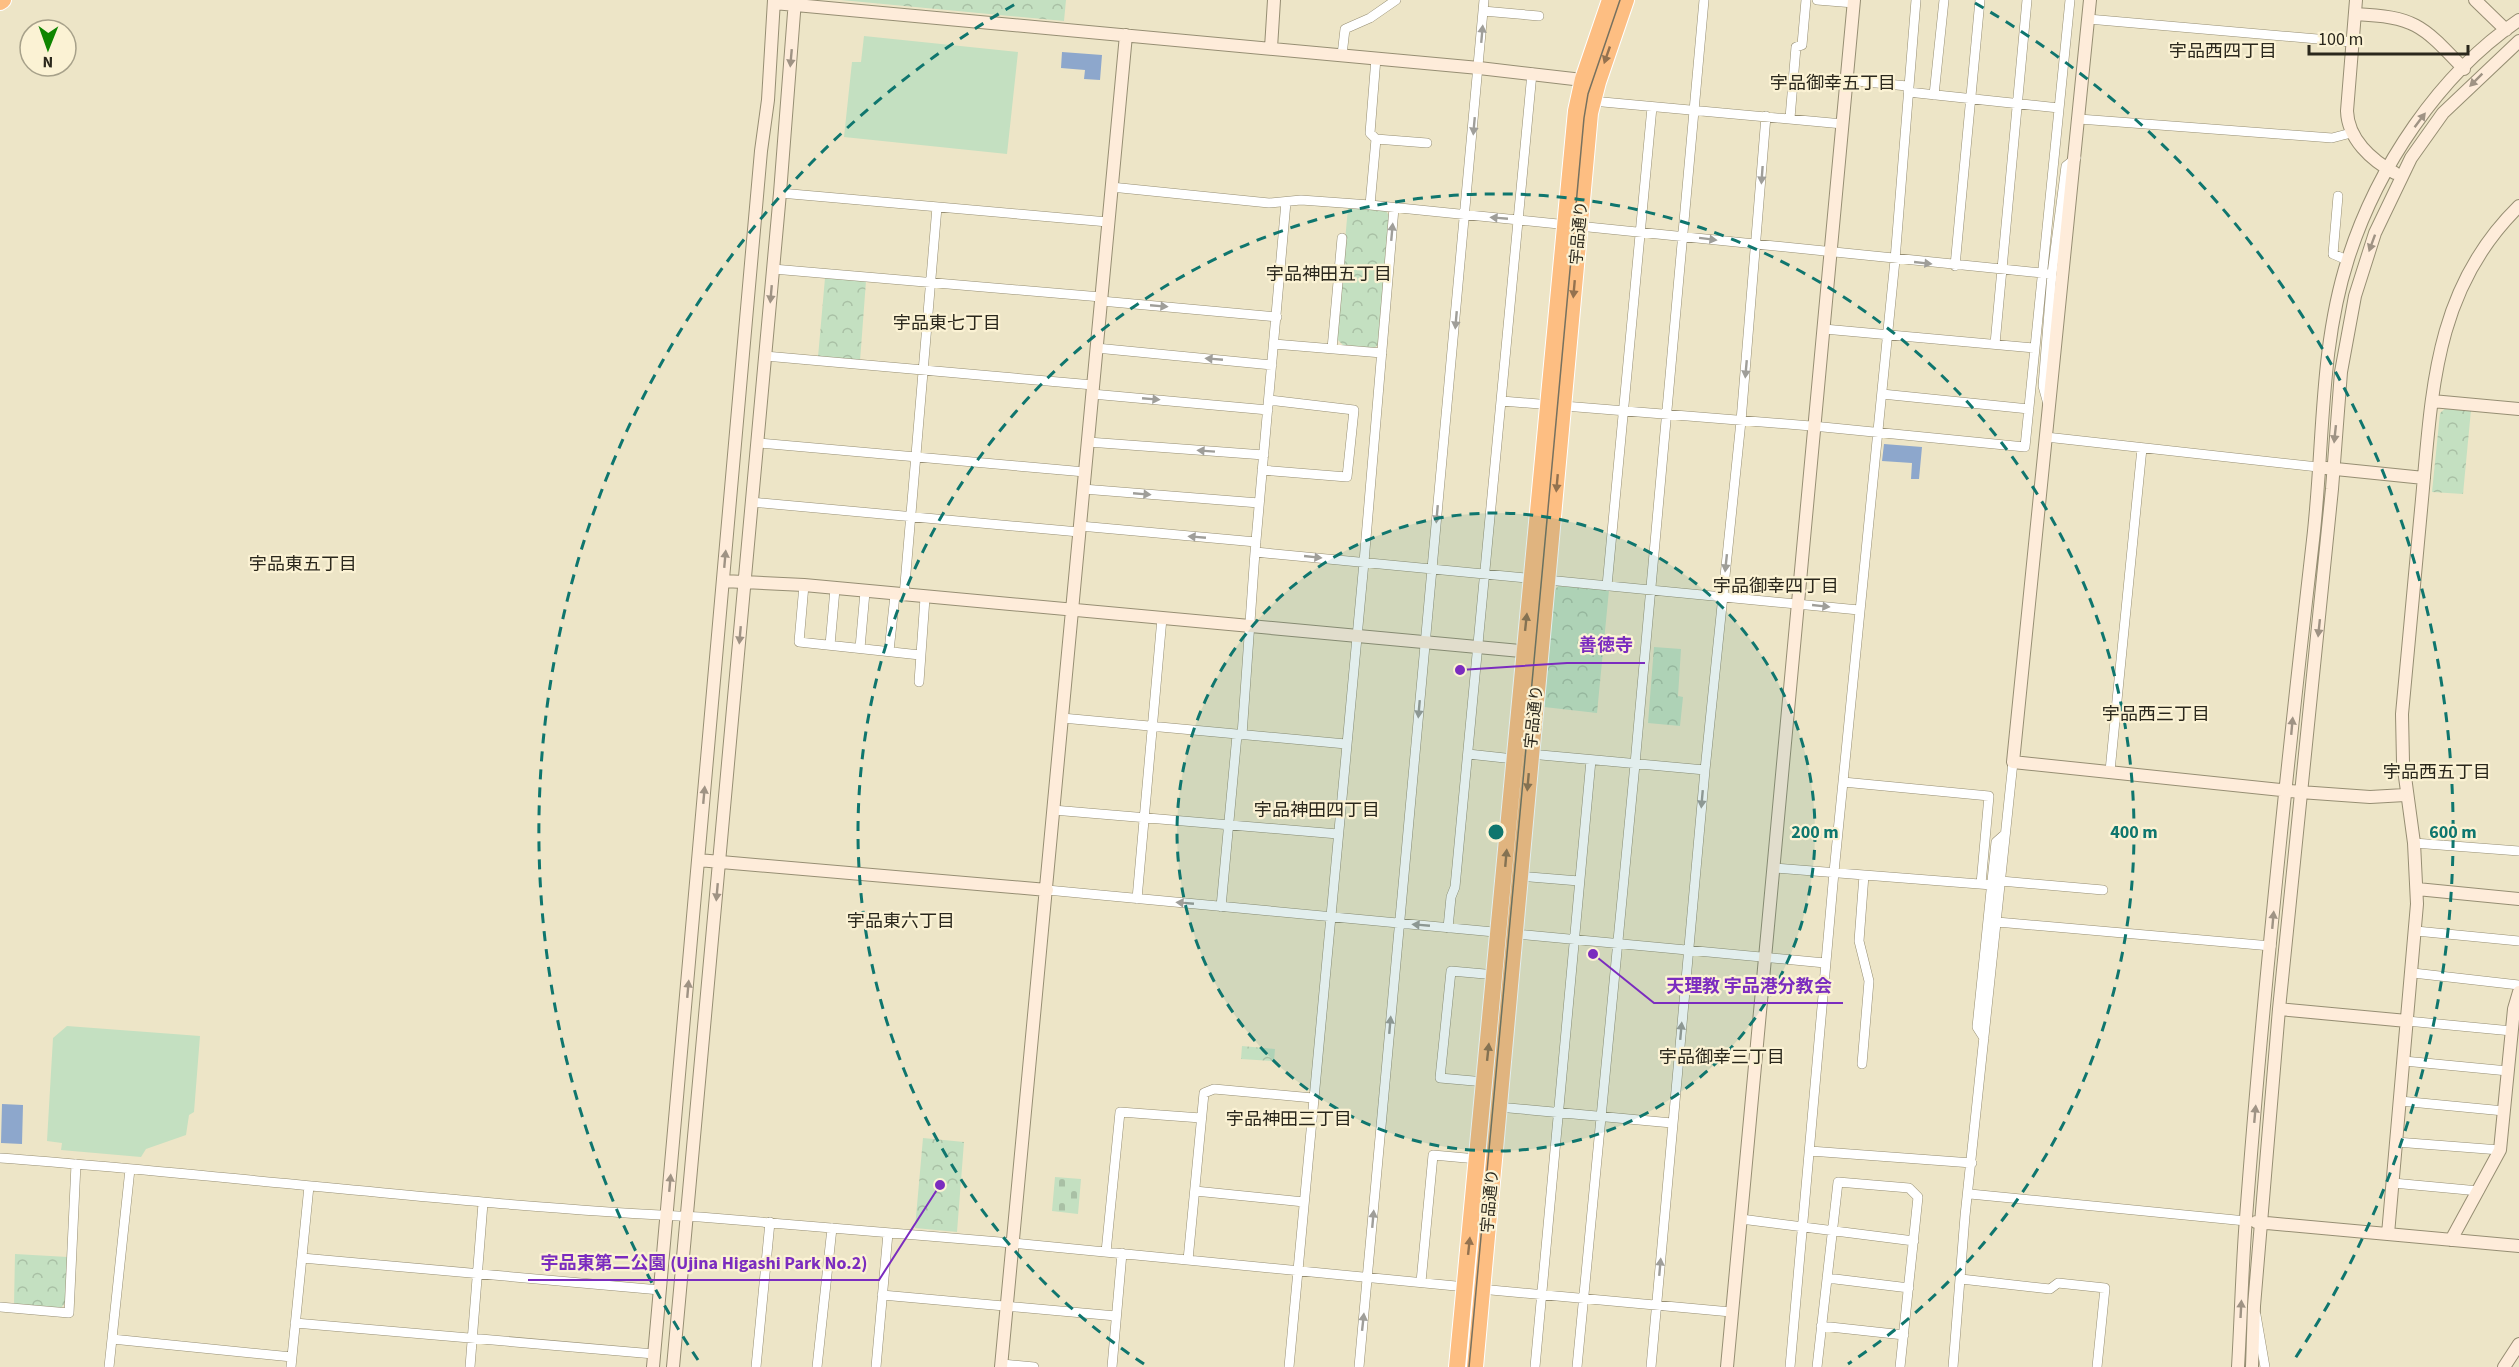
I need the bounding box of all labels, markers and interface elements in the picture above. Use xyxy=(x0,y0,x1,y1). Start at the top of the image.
north arrow xyxy=(18,18,78,78)
scale bar xyxy=(2309,18,2468,56)
one-way arrow xyxy=(1477,24,1486,43)
text: 100 m xyxy=(2318,27,2363,52)
district label: 宇品西四丁目 xyxy=(2169,39,2277,64)
one-way arrow xyxy=(1602,46,1611,64)
one-way arrow xyxy=(786,49,796,68)
text: N xyxy=(42,51,53,73)
district label: 宇品御幸五丁目 xyxy=(1770,71,1896,96)
one-way arrow xyxy=(2469,73,2483,87)
one-way arrow xyxy=(2413,113,2425,128)
one-way arrow xyxy=(1469,117,1479,136)
one-way arrow xyxy=(1757,165,1767,184)
street label: 宇品通り xyxy=(1565,200,1593,266)
one-way arrow xyxy=(1490,213,1509,222)
one-way arrow xyxy=(1387,223,1397,242)
one-way arrow xyxy=(1698,234,1717,243)
one-way arrow xyxy=(2366,234,2376,252)
one-way arrow xyxy=(1913,258,1932,268)
district label: 宇品神田五丁目 xyxy=(1266,262,1392,287)
one-way arrow xyxy=(1569,280,1579,299)
one-way arrow xyxy=(766,285,775,304)
one-way arrow xyxy=(1150,301,1169,311)
district label: 宇品東七丁目 xyxy=(893,311,1001,336)
one-way arrow xyxy=(1451,311,1461,330)
one-way arrow xyxy=(1205,354,1224,364)
one-way arrow xyxy=(1741,360,1751,379)
one-way arrow xyxy=(1141,394,1160,404)
one-way arrow xyxy=(2330,424,2340,443)
one-way arrow xyxy=(1196,446,1215,456)
one-way arrow xyxy=(1552,474,1562,493)
one-way arrow xyxy=(1132,489,1151,498)
one-way arrow xyxy=(1432,505,1442,524)
one-way arrow xyxy=(1188,532,1207,542)
one-way arrow xyxy=(720,549,730,568)
district label: 宇品東五丁目 xyxy=(249,552,357,577)
one-way arrow xyxy=(1303,552,1322,562)
one-way arrow xyxy=(1722,554,1731,573)
district label: 宇品御幸四丁目 xyxy=(1713,574,1839,599)
one-way arrow xyxy=(1811,601,1830,611)
one-way arrow xyxy=(1521,612,1531,631)
one-way arrow xyxy=(2314,618,2324,637)
one-way arrow xyxy=(735,626,745,645)
callout: 善徳寺 xyxy=(1567,627,1645,663)
text: 善徳寺 xyxy=(1579,633,1633,658)
street label: 宇品通り xyxy=(1520,684,1548,750)
one-way arrow xyxy=(1414,699,1424,718)
district label: 宇品西三丁目 xyxy=(2102,702,2210,727)
one-way arrow xyxy=(2287,716,2297,735)
district label: 宇品西五丁目 xyxy=(2383,760,2491,785)
one-way arrow xyxy=(1523,772,1533,791)
one-way arrow xyxy=(699,785,709,804)
one-way arrow xyxy=(1697,789,1707,808)
district label: 宇品神田四丁目 xyxy=(1254,798,1380,823)
text: 200 m xyxy=(1791,820,1839,845)
text: 400 m xyxy=(2110,820,2158,845)
text: 600 m xyxy=(2429,820,2477,845)
centre of rings xyxy=(1486,822,1506,842)
one-way arrow xyxy=(1501,848,1511,867)
one-way arrow xyxy=(712,883,722,902)
one-way arrow xyxy=(1175,898,1194,908)
district label: 宇品東六丁目 xyxy=(847,909,955,934)
one-way arrow xyxy=(2268,910,2278,929)
one-way arrow xyxy=(1411,920,1430,930)
callout: 天理教 宇品港分教会 xyxy=(1654,967,1843,1003)
text: 天理教 宇品港分教会 xyxy=(1666,974,1832,999)
one-way arrow xyxy=(683,980,692,999)
one-way arrow xyxy=(1385,1015,1395,1034)
one-way arrow xyxy=(1676,1021,1686,1040)
one-way arrow xyxy=(1483,1042,1493,1061)
district label: 宇品御幸三丁目 xyxy=(1659,1045,1785,1070)
one-way arrow xyxy=(2250,1105,2260,1124)
district label: 宇品神田三丁目 xyxy=(1226,1107,1352,1132)
street label: 宇品通り xyxy=(1476,1168,1504,1234)
one-way arrow xyxy=(665,1174,675,1193)
one-way arrow xyxy=(1368,1209,1378,1228)
one-way arrow xyxy=(1464,1236,1473,1255)
callout: 宇品東第二公園 (Ujina Higashi Park No.2) xyxy=(528,1244,879,1280)
text: 宇品東第二公園 (Ujina Higashi Park No.2) xyxy=(541,1251,867,1276)
one-way arrow xyxy=(1656,1257,1665,1276)
one-way arrow xyxy=(2237,1299,2246,1318)
one-way arrow xyxy=(1359,1313,1368,1332)

